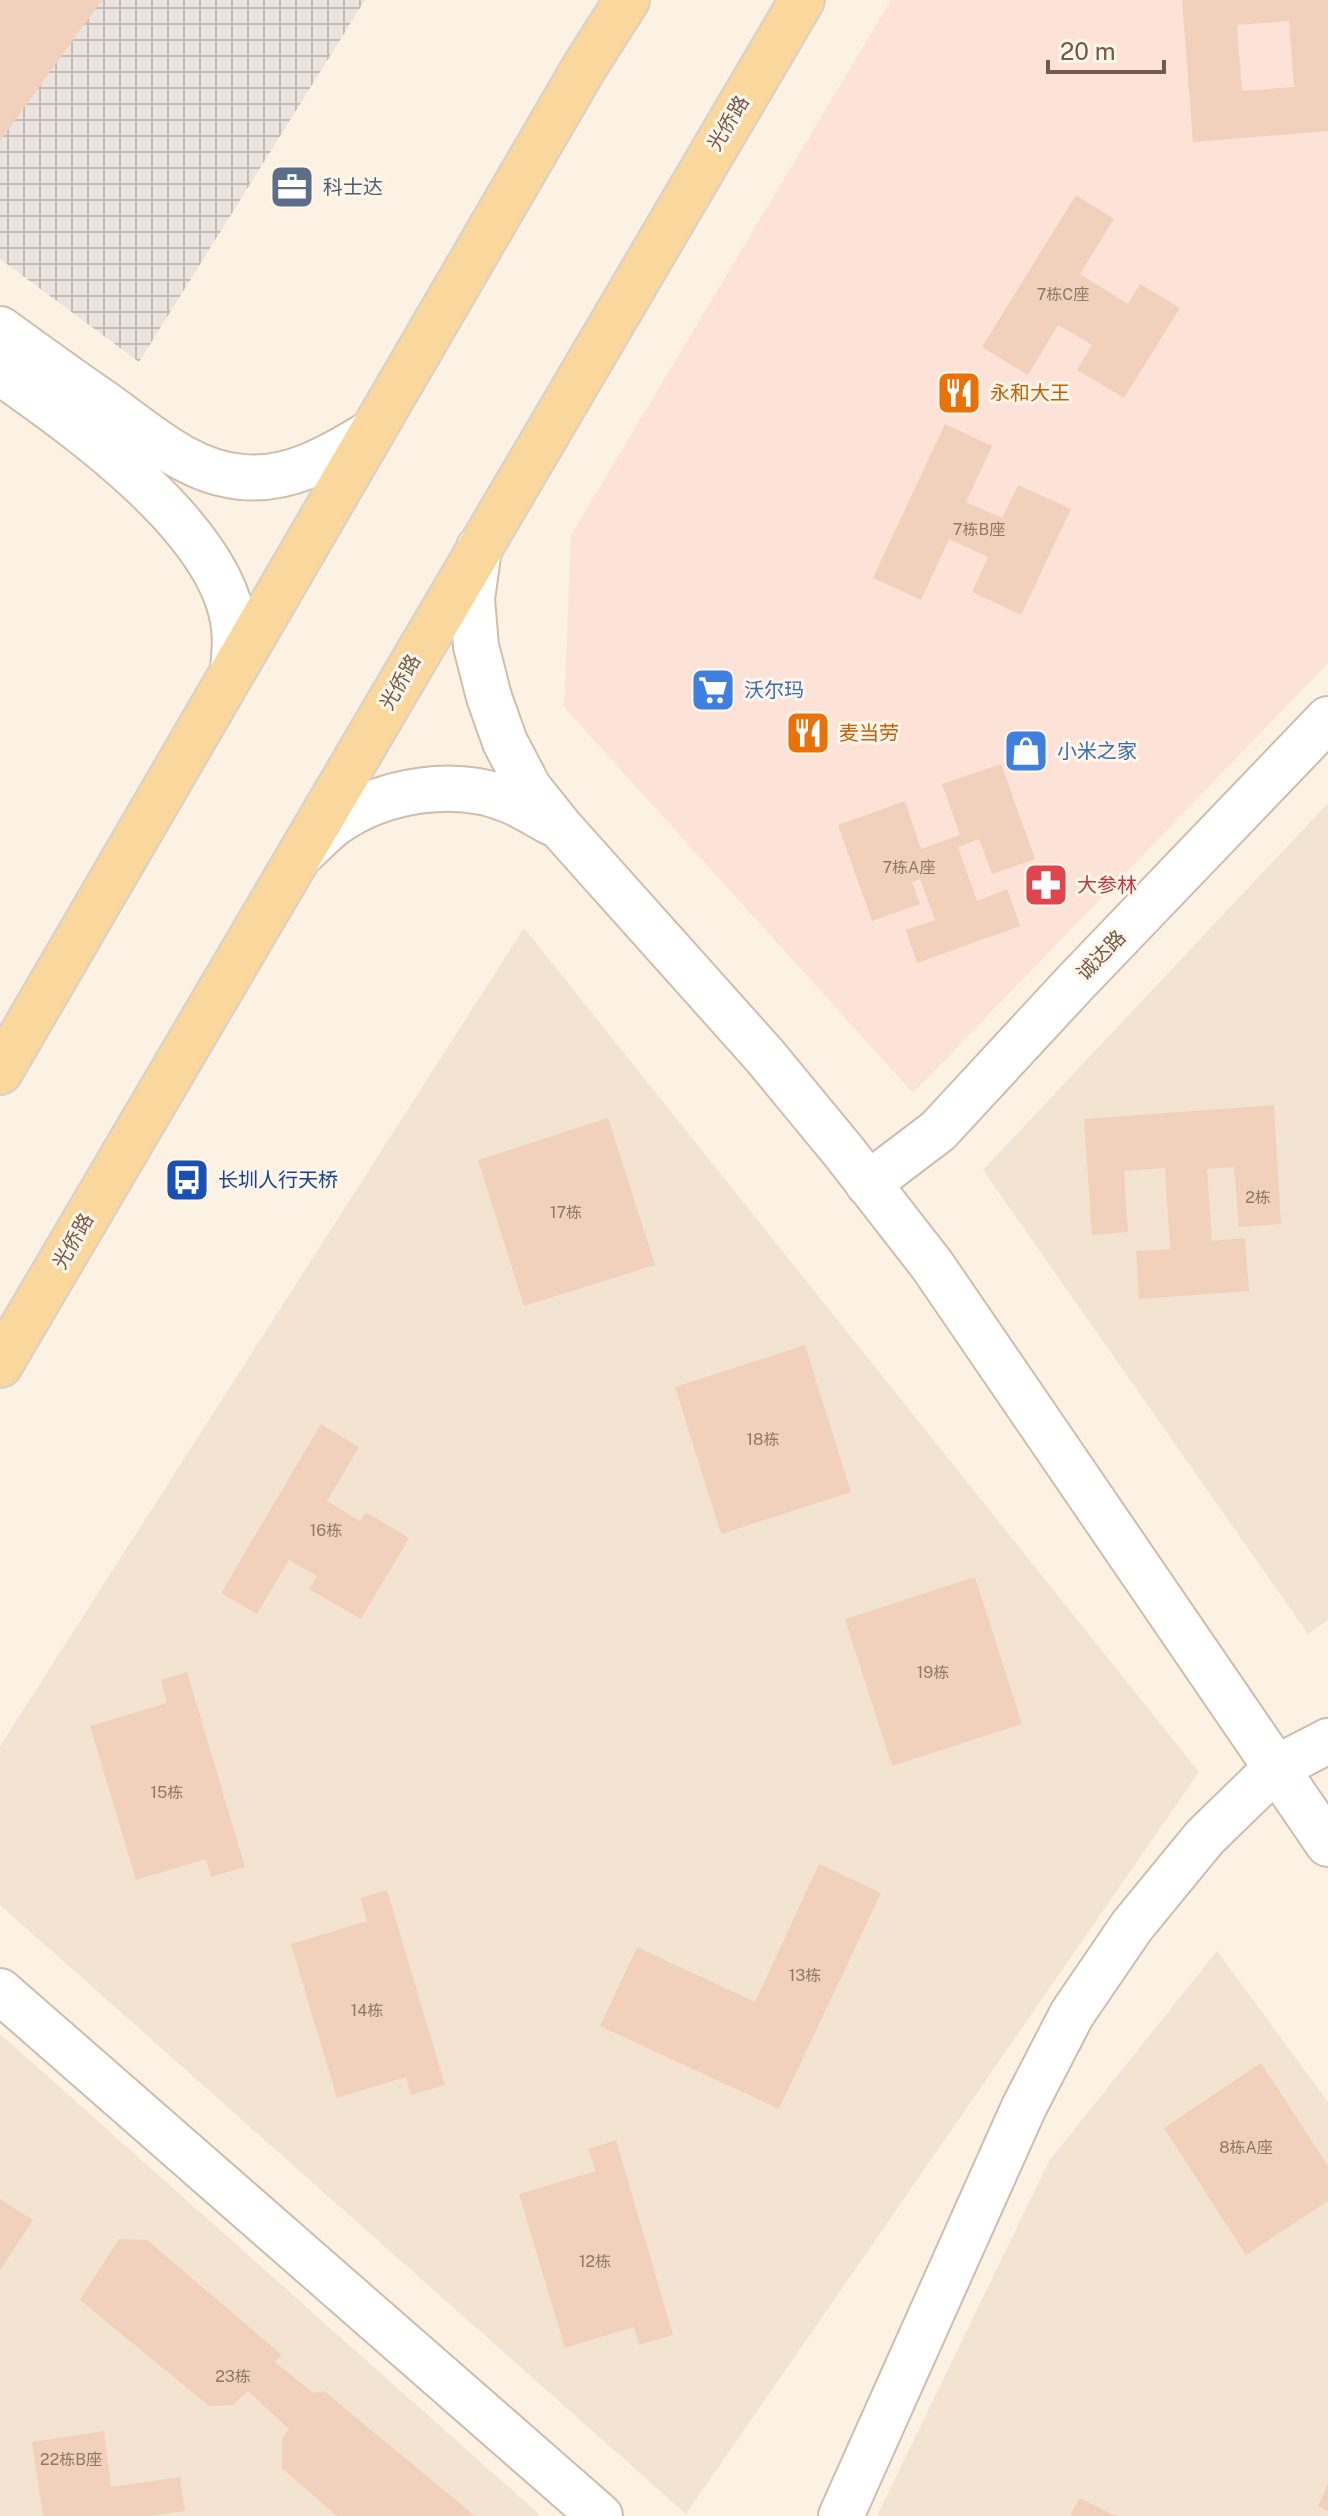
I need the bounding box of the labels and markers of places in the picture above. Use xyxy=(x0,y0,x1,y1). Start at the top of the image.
office icon: 科士达 xyxy=(268,163,316,211)
place label: 科士达 xyxy=(323,175,383,199)
restaurant icon: 永和大王 xyxy=(935,369,983,417)
place label: 永和大王 xyxy=(990,381,1070,405)
supermarket icon: 沃尔玛 xyxy=(689,666,737,714)
place label: 沃尔玛 xyxy=(744,678,804,702)
restaurant icon: 麦当劳 xyxy=(784,709,832,757)
place label: 麦当劳 xyxy=(839,721,899,745)
shop icon: 小米之家 xyxy=(1002,727,1050,775)
place label: 小米之家 xyxy=(1057,739,1137,763)
pharmacy icon: 大参林 xyxy=(1022,861,1070,909)
place label: 大参林 xyxy=(1077,873,1137,897)
bus stop icon: 长圳人行天桥 xyxy=(163,1156,211,1204)
place label: 长圳人行天桥 xyxy=(218,1168,338,1192)

